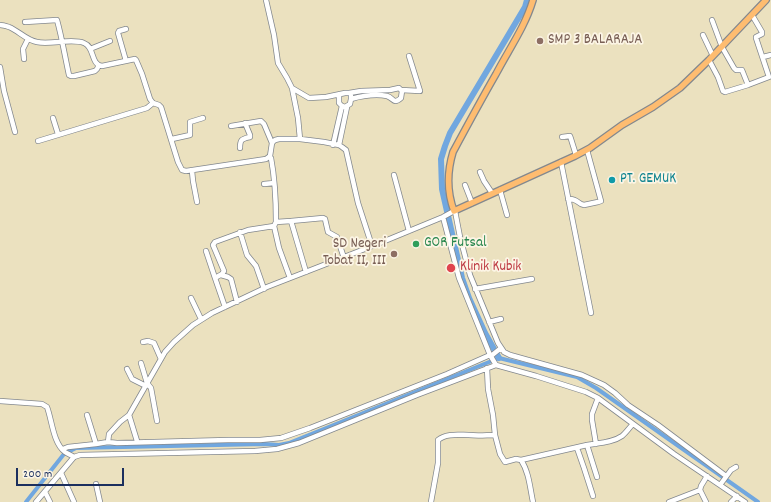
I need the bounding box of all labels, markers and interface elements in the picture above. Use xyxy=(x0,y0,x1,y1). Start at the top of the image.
place label: SMP 3 BALARAJA xyxy=(548,32,643,50)
marker: SMP 3 BALARAJA xyxy=(535,36,545,46)
place label: PT. GEMUK xyxy=(620,171,676,189)
marker: PT. GEMUK xyxy=(607,175,617,185)
place label: GOR Futsal xyxy=(424,235,487,253)
place label: SD Negeri Tobat II, III xyxy=(323,236,386,271)
marker: GOR Futsal xyxy=(411,239,421,249)
marker: SD Negeri Tobat II, III xyxy=(389,249,399,259)
place label: Klinik Kubik xyxy=(460,259,521,277)
marker: Klinik Kubik xyxy=(445,262,457,274)
scale bar xyxy=(18,460,126,486)
text: 200 m xyxy=(23,466,52,483)

